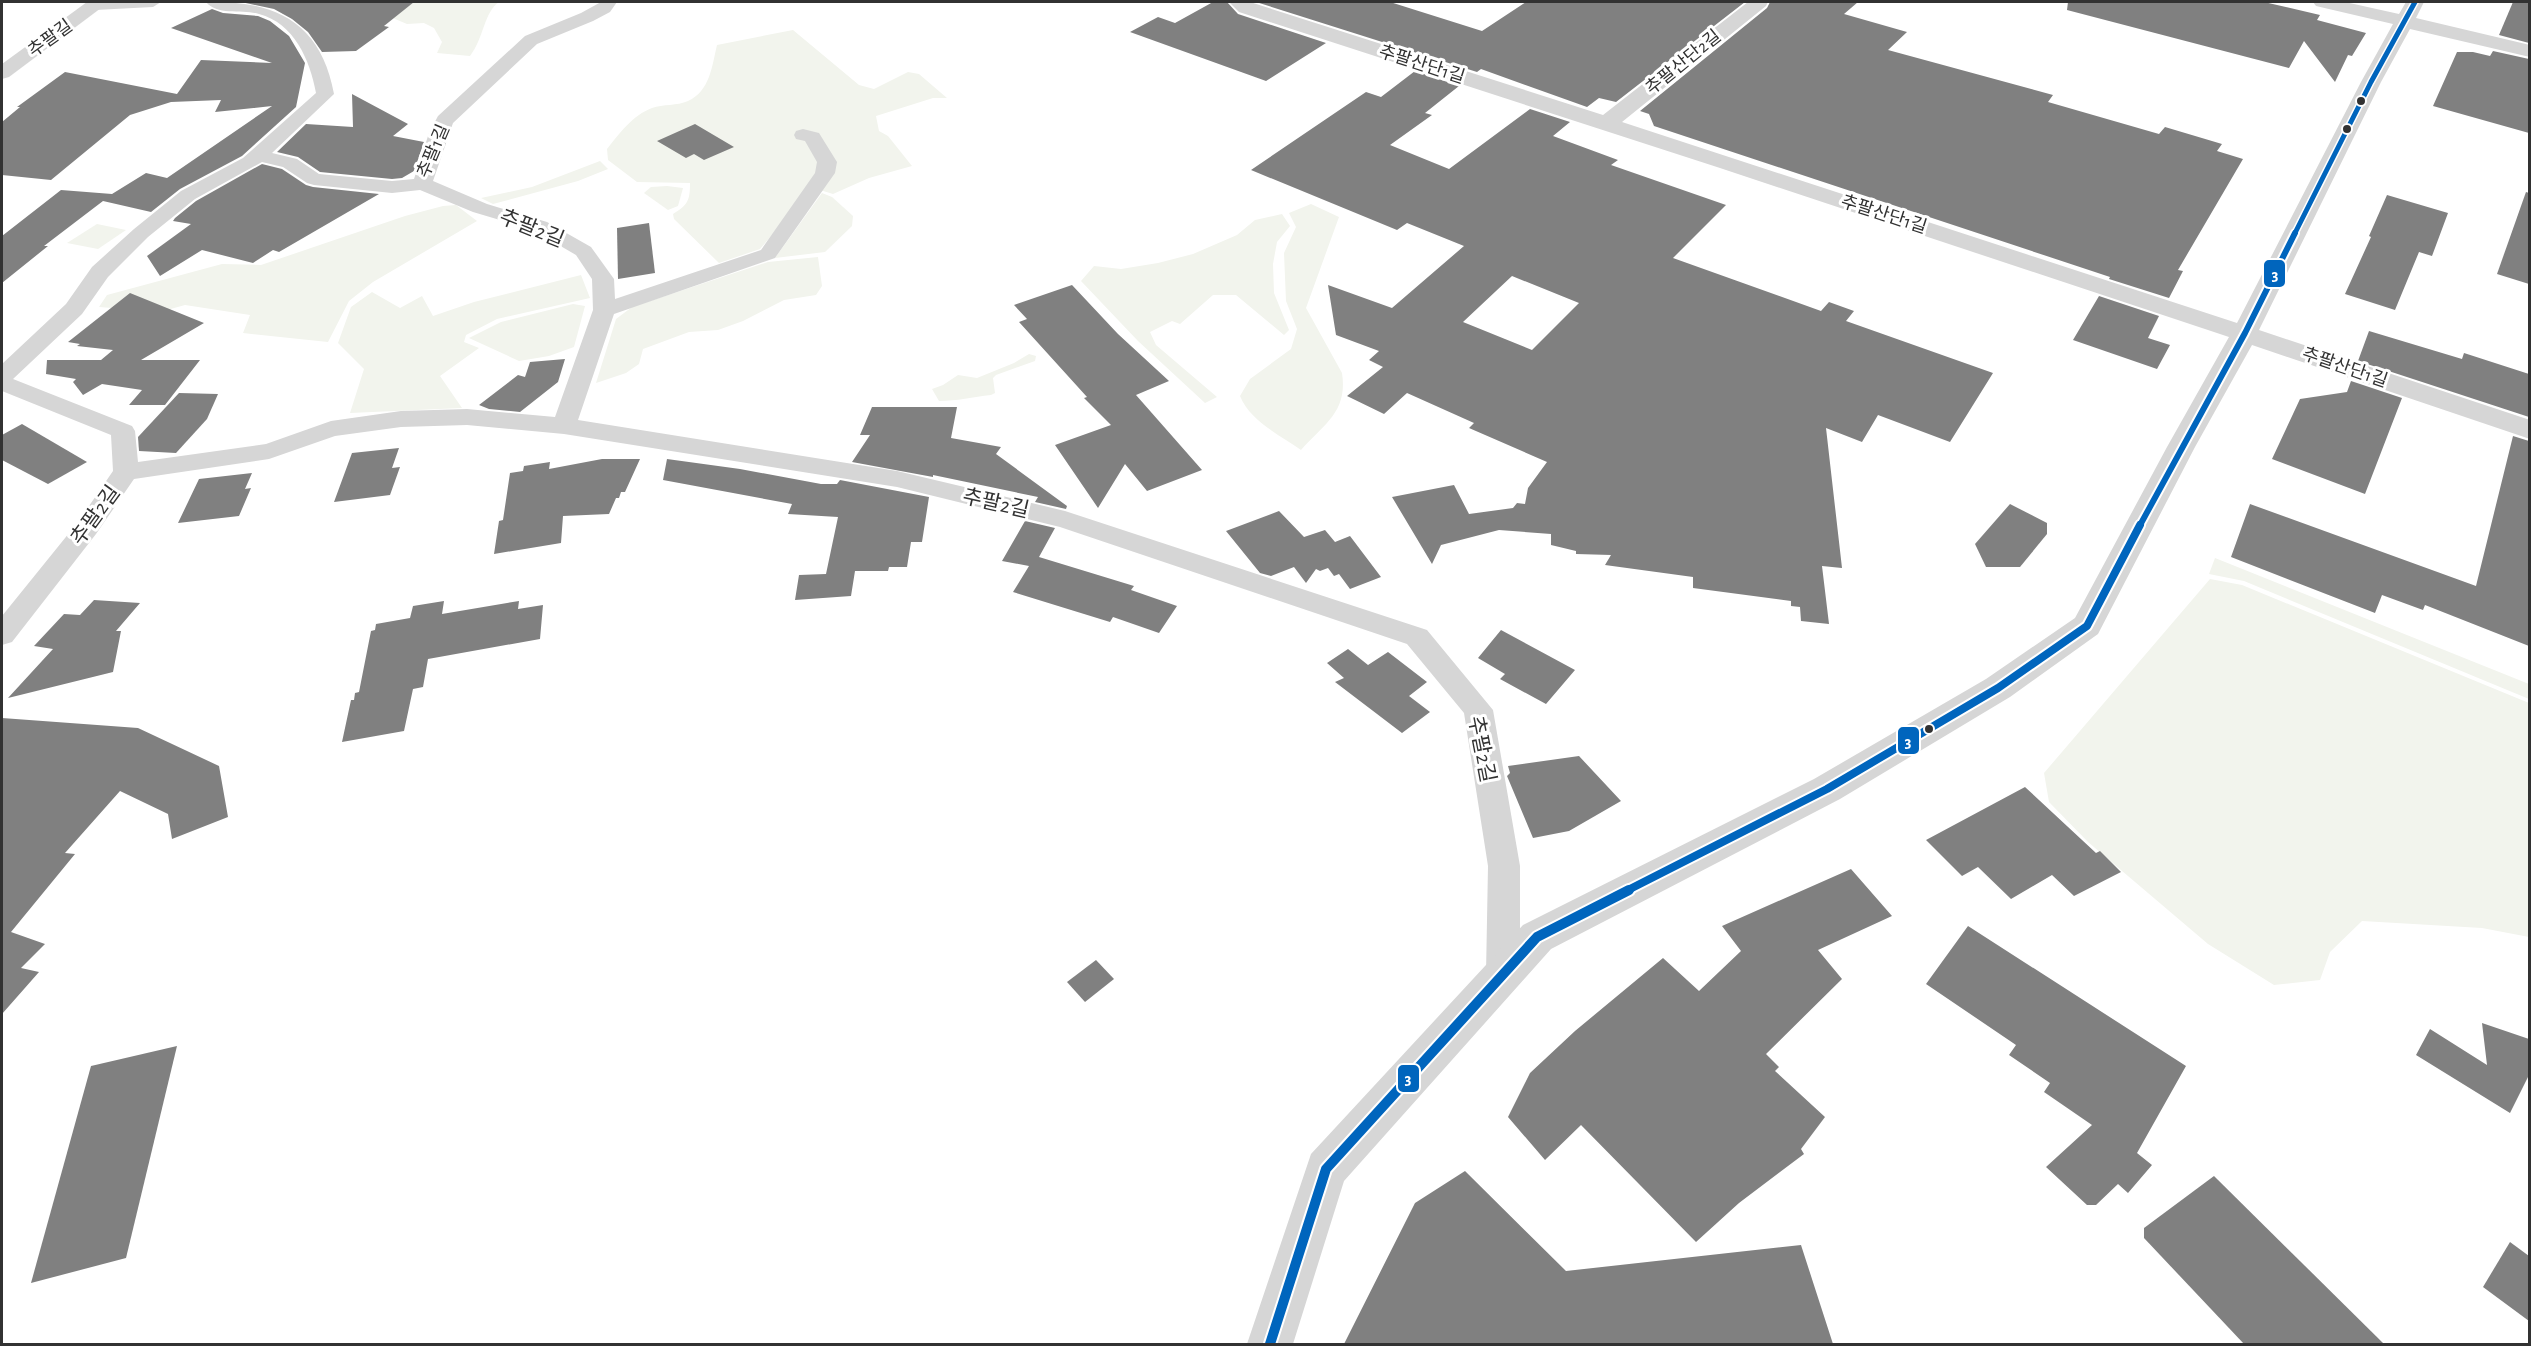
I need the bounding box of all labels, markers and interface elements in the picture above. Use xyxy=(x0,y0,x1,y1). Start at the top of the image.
street label: 추팔길 xyxy=(25,16,76,61)
street label: 추팔산단2길 xyxy=(1642,26,1725,98)
street label: 추팔산단1길 xyxy=(1377,42,1467,87)
unlabelled marker xyxy=(2355,95,2367,107)
street label: 추팔1길 xyxy=(414,122,453,181)
unlabelled marker xyxy=(2341,123,2353,135)
street label: 추팔산단1길 xyxy=(1839,192,1929,237)
street label: 추팔2길 xyxy=(497,205,567,251)
line badge: 3 xyxy=(2263,259,2286,288)
text: 3 xyxy=(2272,267,2279,283)
street label: 추팔산단1길 xyxy=(2300,344,2390,391)
street label: 추팔2길 xyxy=(66,481,124,549)
street label: 추팔2길 xyxy=(961,485,1031,521)
street label: 추팔2길 xyxy=(1465,714,1499,784)
unlabelled marker xyxy=(1923,723,1935,735)
line badge: 3 xyxy=(1897,726,1920,755)
text: 3 xyxy=(1905,734,1912,750)
line badge: 3 xyxy=(1397,1064,1420,1093)
text: 3 xyxy=(1405,1071,1412,1087)

